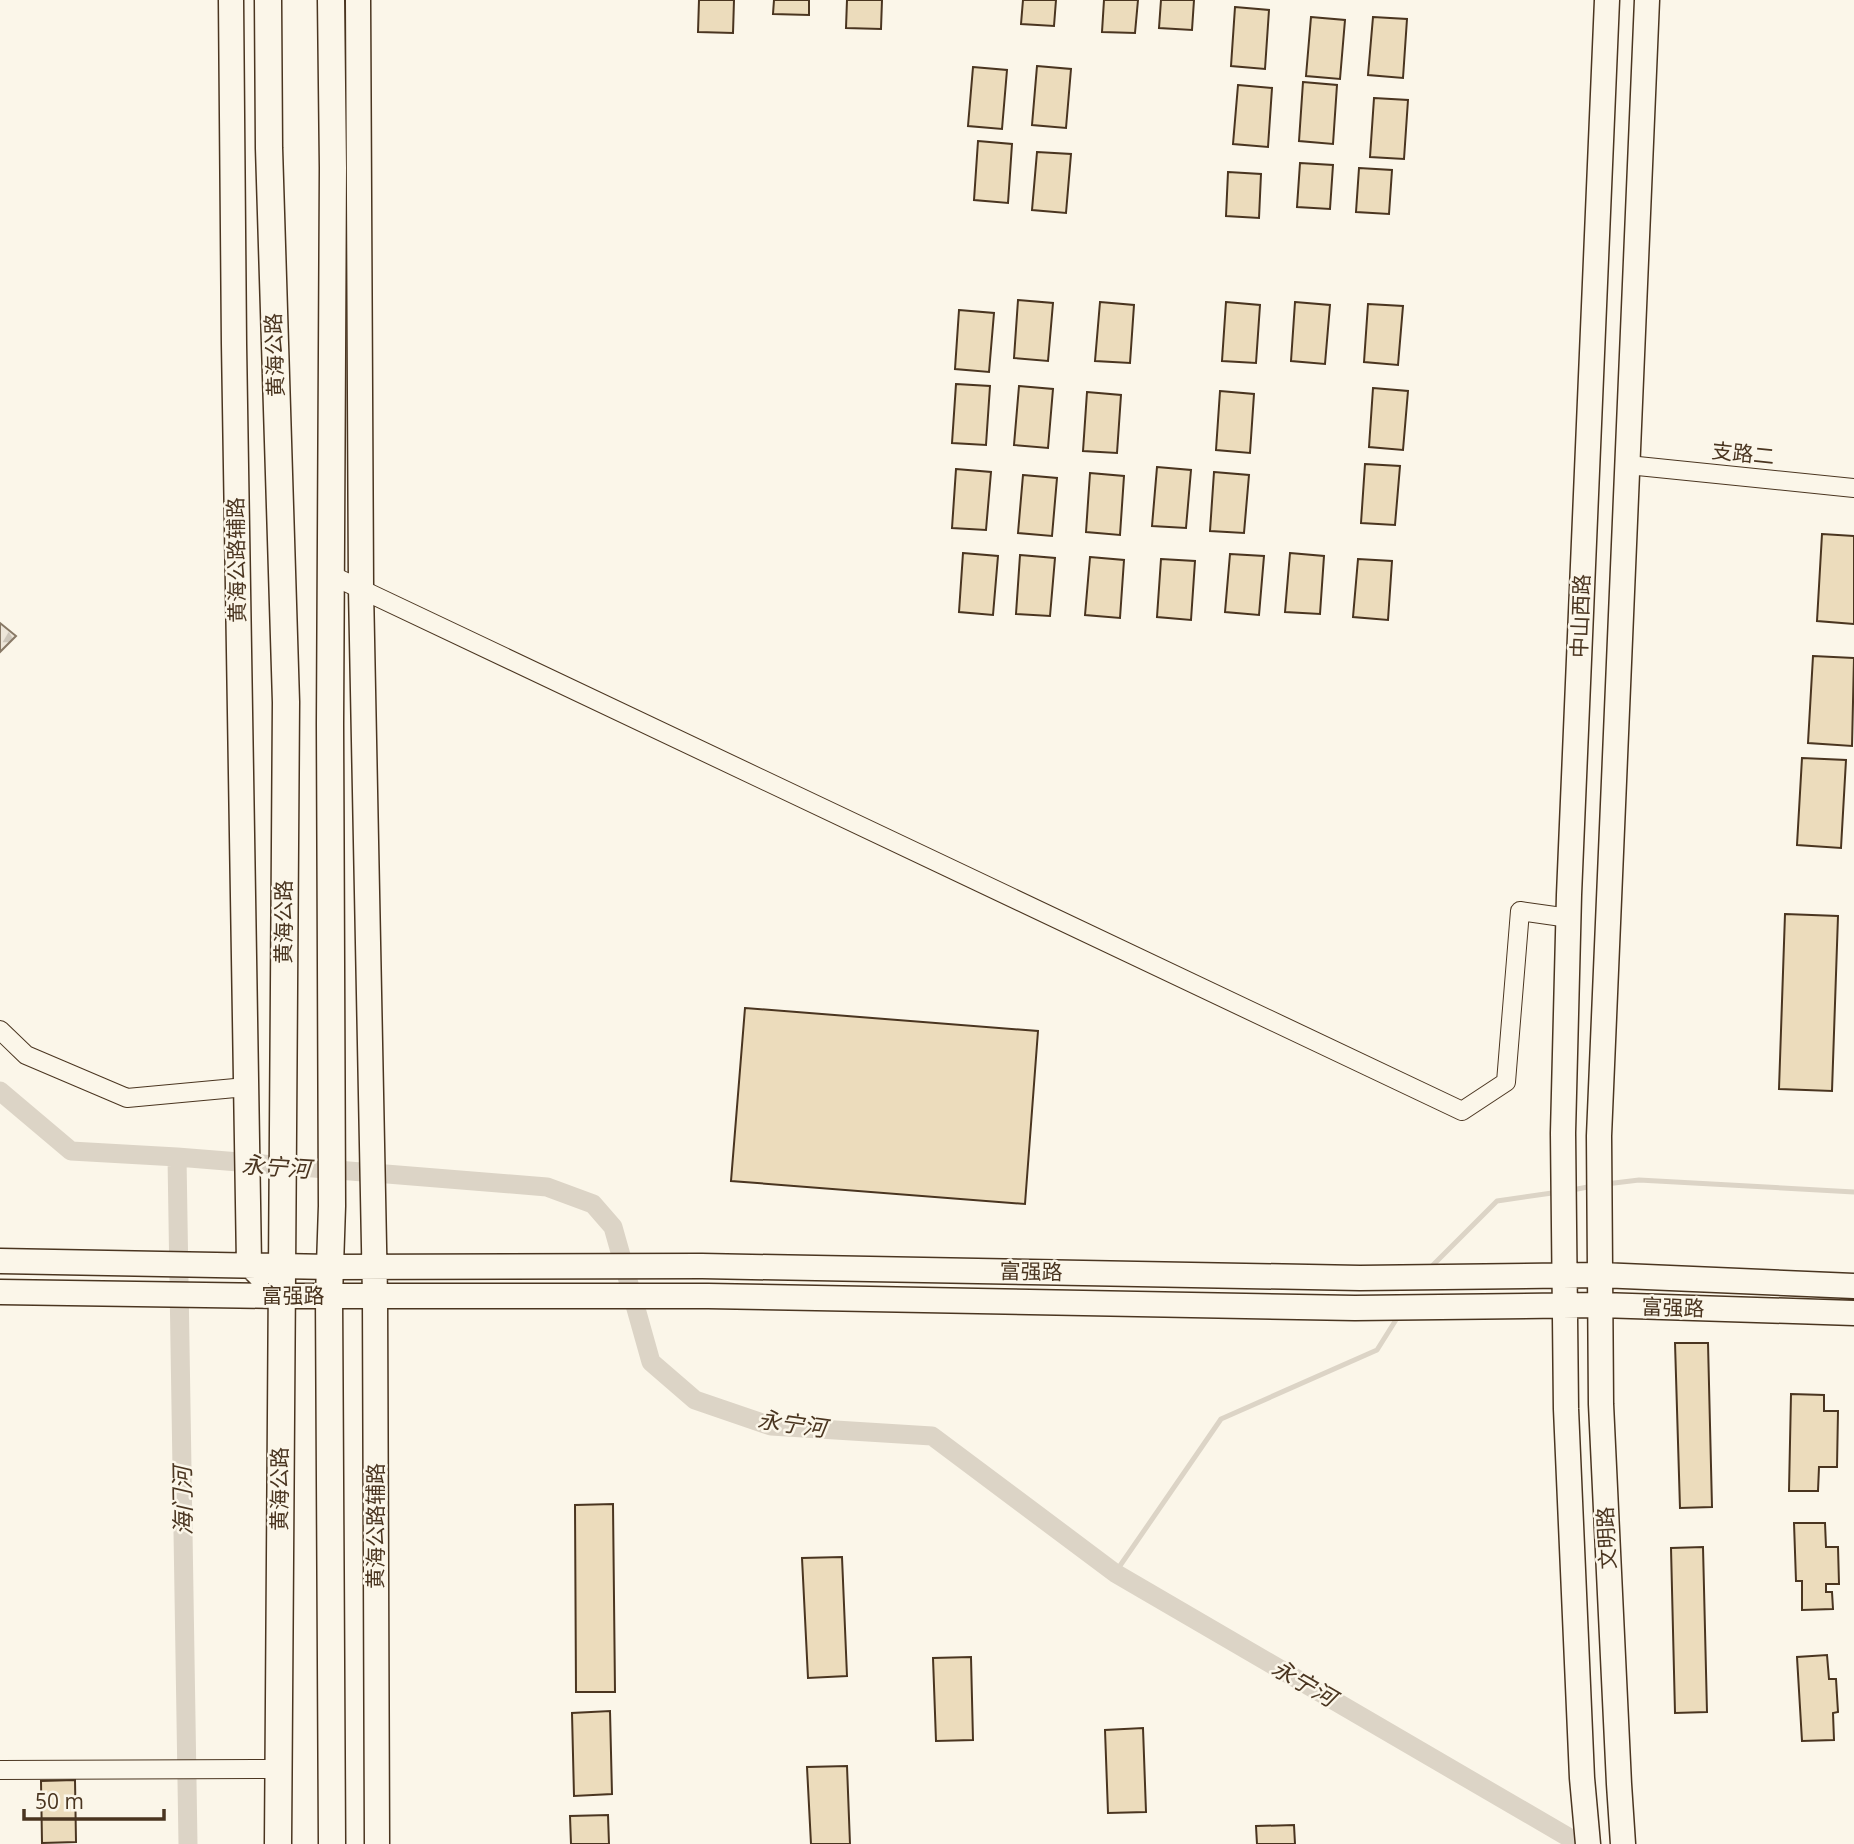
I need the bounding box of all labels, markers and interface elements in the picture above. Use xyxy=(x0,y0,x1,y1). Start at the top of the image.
street label: 黄海公路 xyxy=(259,313,289,397)
street label: 支路二 xyxy=(1710,436,1776,470)
street label: 黄海公路辅路 xyxy=(221,497,251,623)
street label: 中山西路 xyxy=(1565,574,1595,658)
street label: 黄海公路 xyxy=(269,880,297,964)
water label: 永宁河 xyxy=(241,1148,316,1185)
street label: 富强路 xyxy=(999,1256,1063,1286)
street label: 富强路 xyxy=(262,1281,325,1309)
street label: 富强路 xyxy=(1641,1292,1705,1322)
water label: 永宁河 xyxy=(756,1402,832,1444)
street label: 黄海公路 xyxy=(265,1447,293,1531)
water label: 海门河 xyxy=(165,1462,199,1536)
street label: 黄海公路辅路 xyxy=(361,1463,389,1589)
street label: 文明路 xyxy=(1590,1506,1622,1570)
water label: 永宁河 xyxy=(1267,1651,1346,1715)
scale bar xyxy=(24,1778,164,1822)
text: 50 m xyxy=(35,1787,84,1815)

